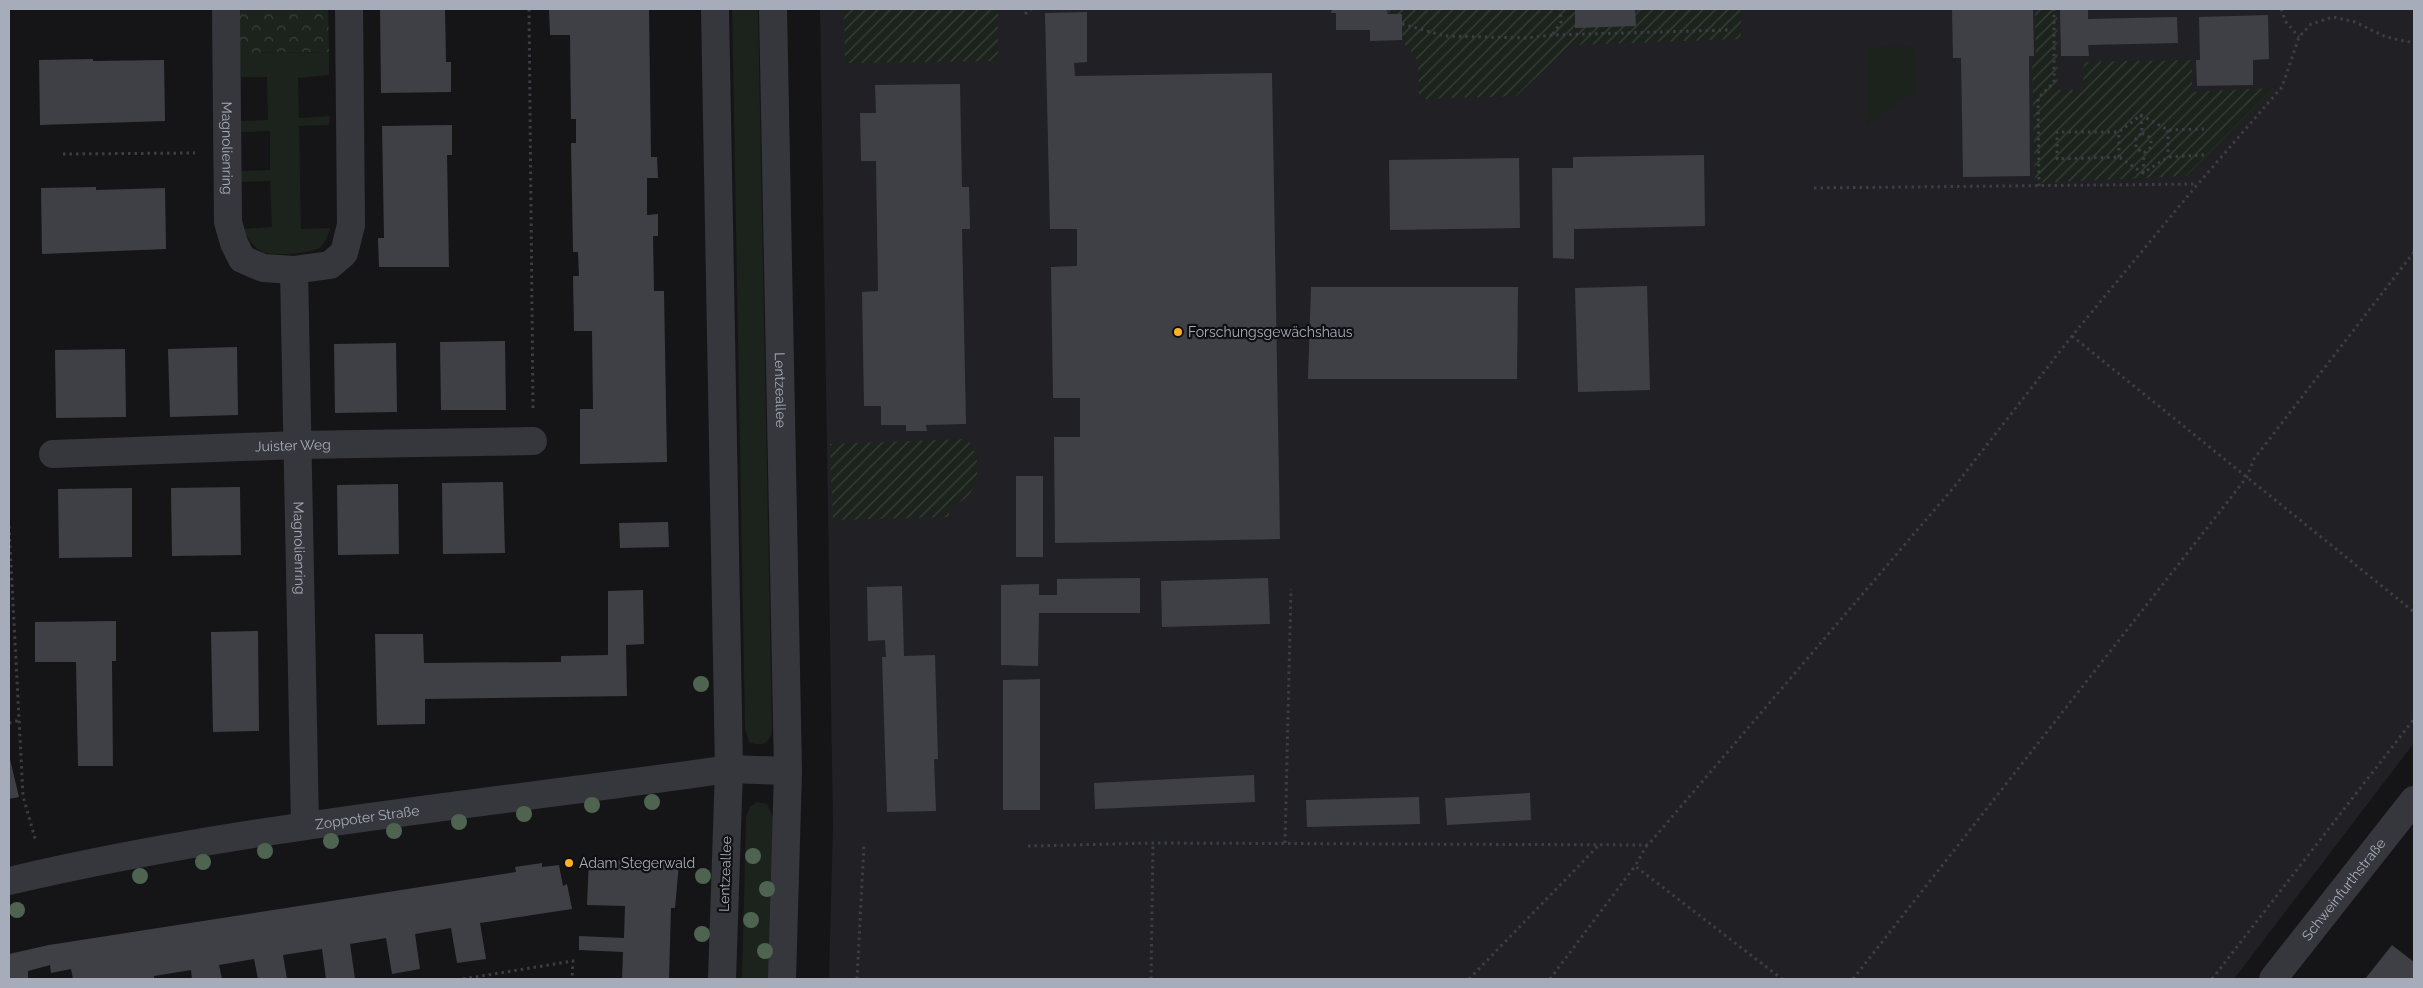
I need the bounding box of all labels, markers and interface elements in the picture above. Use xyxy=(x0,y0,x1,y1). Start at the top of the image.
street label: Magnolienring xyxy=(219,101,236,195)
place label: Forschungsgewächshaus xyxy=(1188,324,1353,340)
marker: Forschungsgewächshaus xyxy=(1172,326,1184,338)
street label: Lentzeallee xyxy=(772,352,789,428)
street label: Juister Weg xyxy=(255,436,331,455)
street label: Magnolienring xyxy=(291,501,308,595)
street label: Zoppoter Straße xyxy=(314,802,420,832)
street label: Schweinfurthstraße xyxy=(2298,835,2389,944)
street label: Lentzeallee xyxy=(716,836,734,912)
place label: Adam Stegerwald xyxy=(579,855,695,871)
marker: Adam Stegerwald xyxy=(563,857,575,869)

